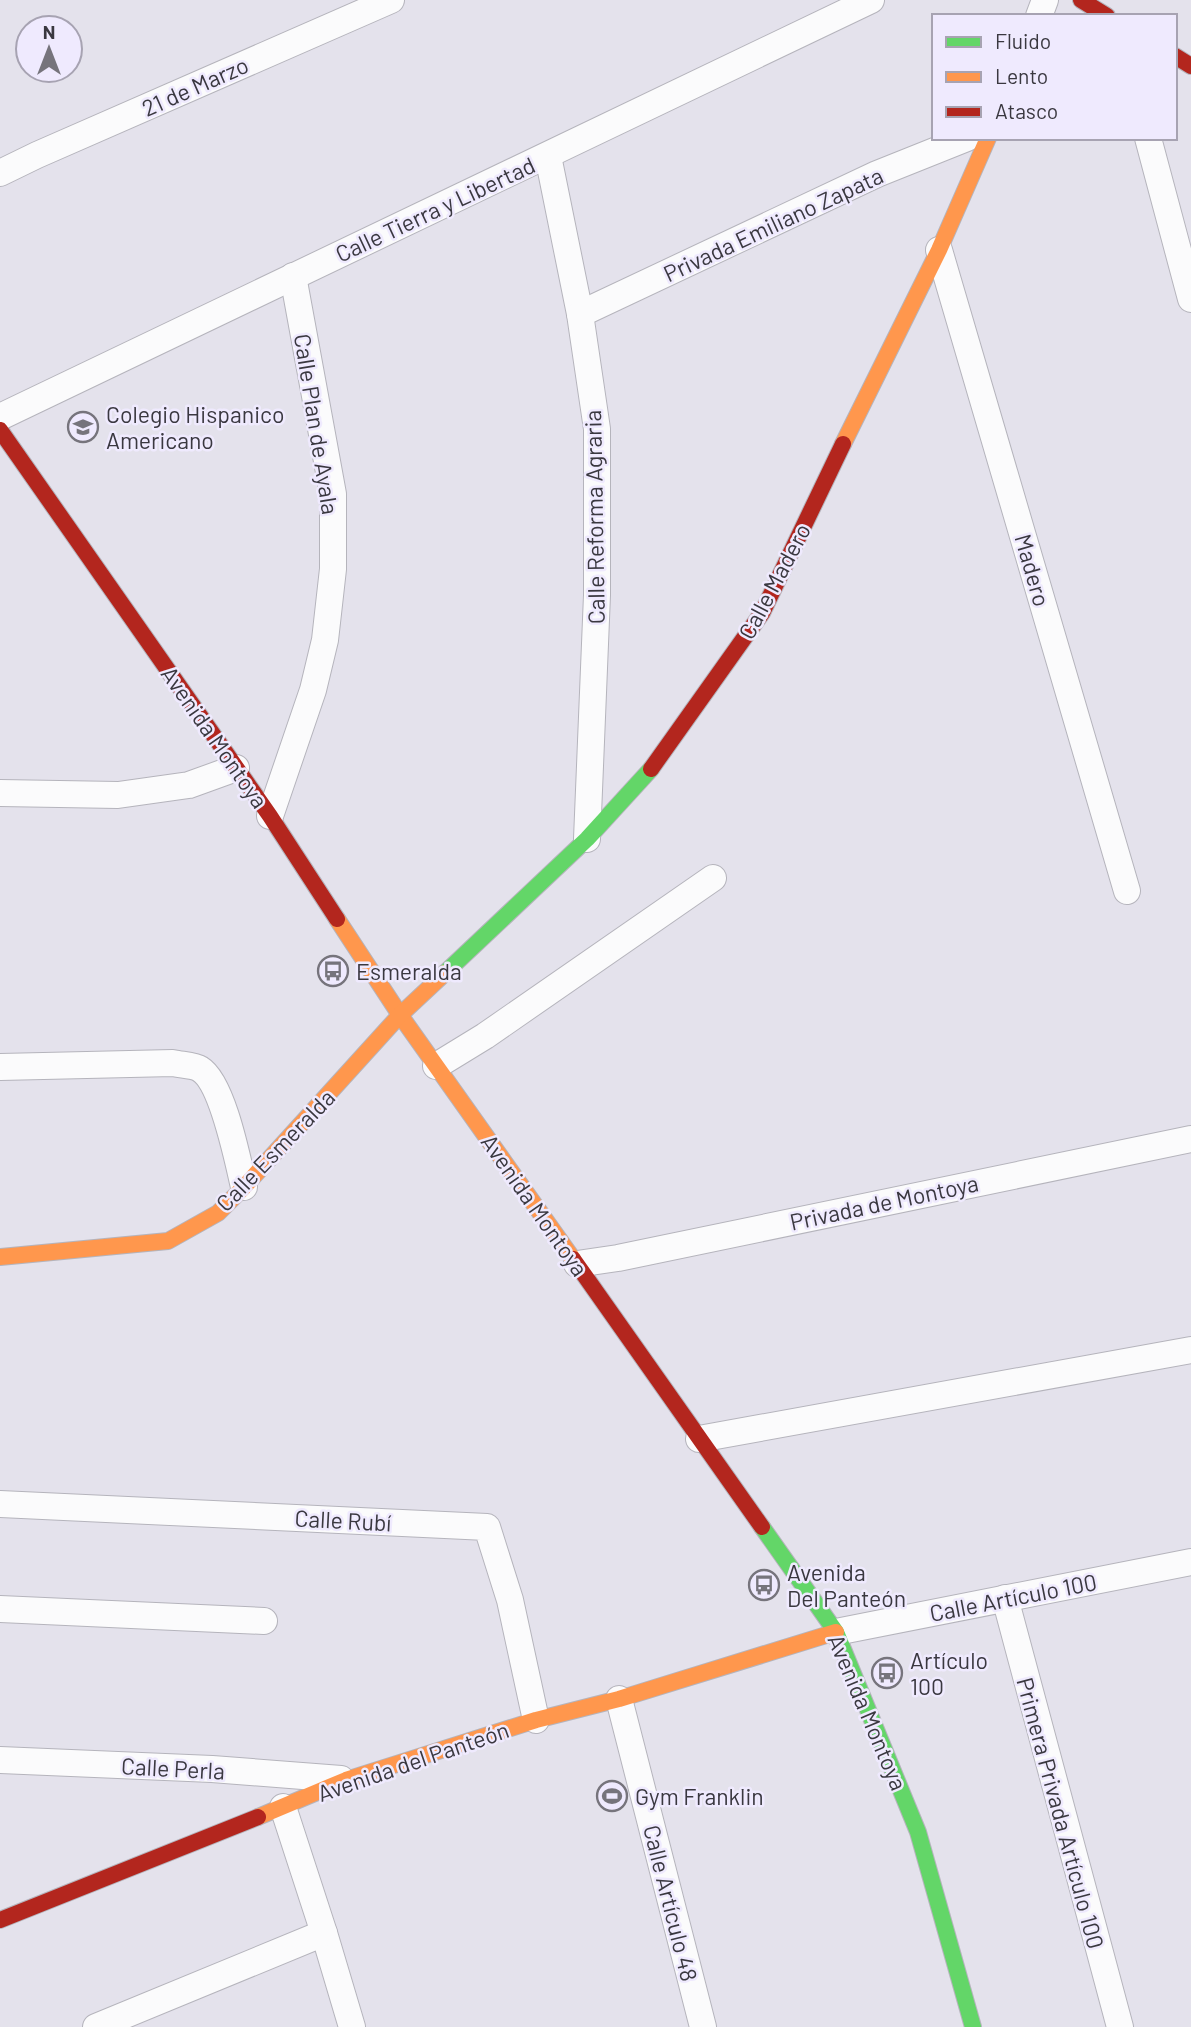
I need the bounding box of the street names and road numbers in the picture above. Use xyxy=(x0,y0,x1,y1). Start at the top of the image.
street label: 21 de Marzo xyxy=(137,50,253,122)
street label: Calle Tierra y Libertad xyxy=(331,150,539,268)
street label: Privada Emiliano Zapata xyxy=(659,161,887,287)
street label: Calle Plan de Ayala xyxy=(289,332,345,516)
street label: Calle Reforma Agraria xyxy=(578,410,610,624)
street label: Calle Madero xyxy=(732,518,816,644)
street label: Madero xyxy=(1009,531,1057,609)
street label: Avenida Montoya xyxy=(156,661,274,813)
street label: Calle Esmeralda xyxy=(210,1083,340,1217)
street label: Avenida Montoya xyxy=(476,1129,594,1281)
street label: Privada de Montoya xyxy=(787,1168,981,1236)
street label: Calle Rubí xyxy=(294,1503,392,1537)
street label: Calle Artículo 100 xyxy=(927,1567,1099,1627)
street label: Avenida Montoya xyxy=(823,1630,913,1794)
street label: Primera Privada Artículo 100 xyxy=(1011,1674,1111,1952)
street label: Avenida del Panteón xyxy=(314,1715,512,1807)
street label: Calle Perla xyxy=(120,1751,226,1785)
street label: Calle Artículo 48 xyxy=(638,1822,704,1984)

